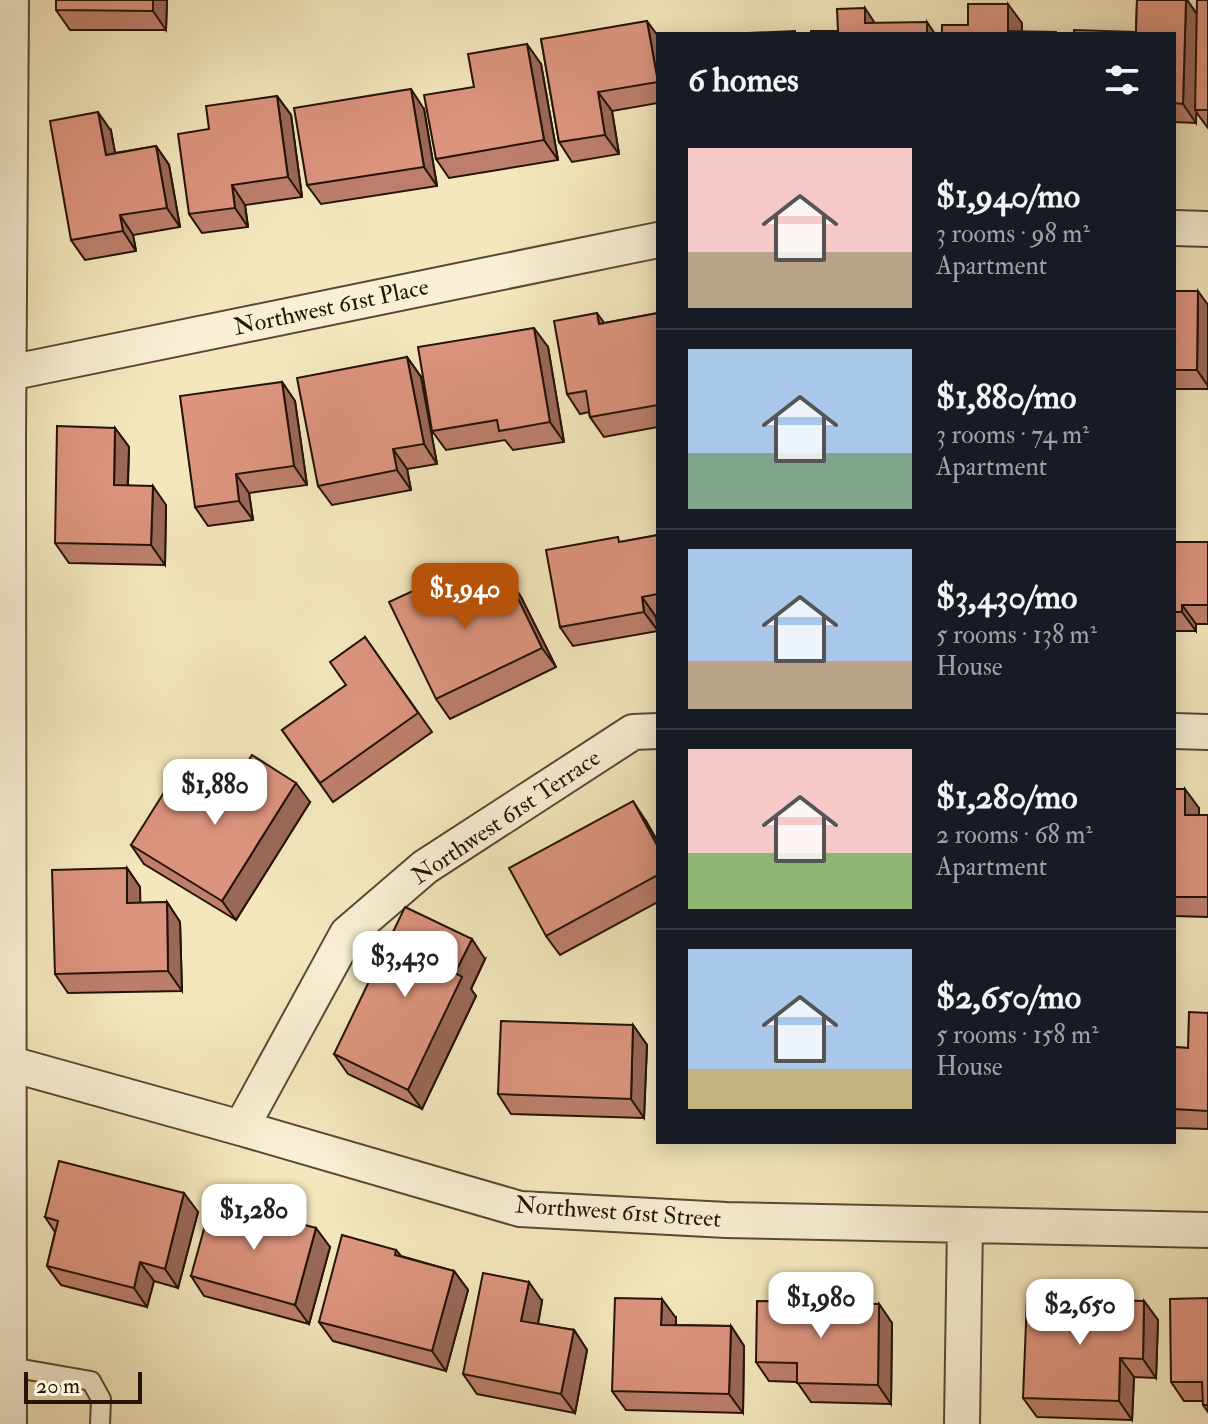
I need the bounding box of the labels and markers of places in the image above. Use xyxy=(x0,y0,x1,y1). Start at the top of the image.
pin: $1,940 xyxy=(400,563,530,631)
pin: $1,880 xyxy=(150,759,280,827)
pin: $3,430 xyxy=(340,931,470,999)
pin: $1,280 xyxy=(189,1184,319,1252)
pin: $1,980 xyxy=(756,1272,886,1340)
pin: $2,650 xyxy=(1015,1279,1145,1347)

